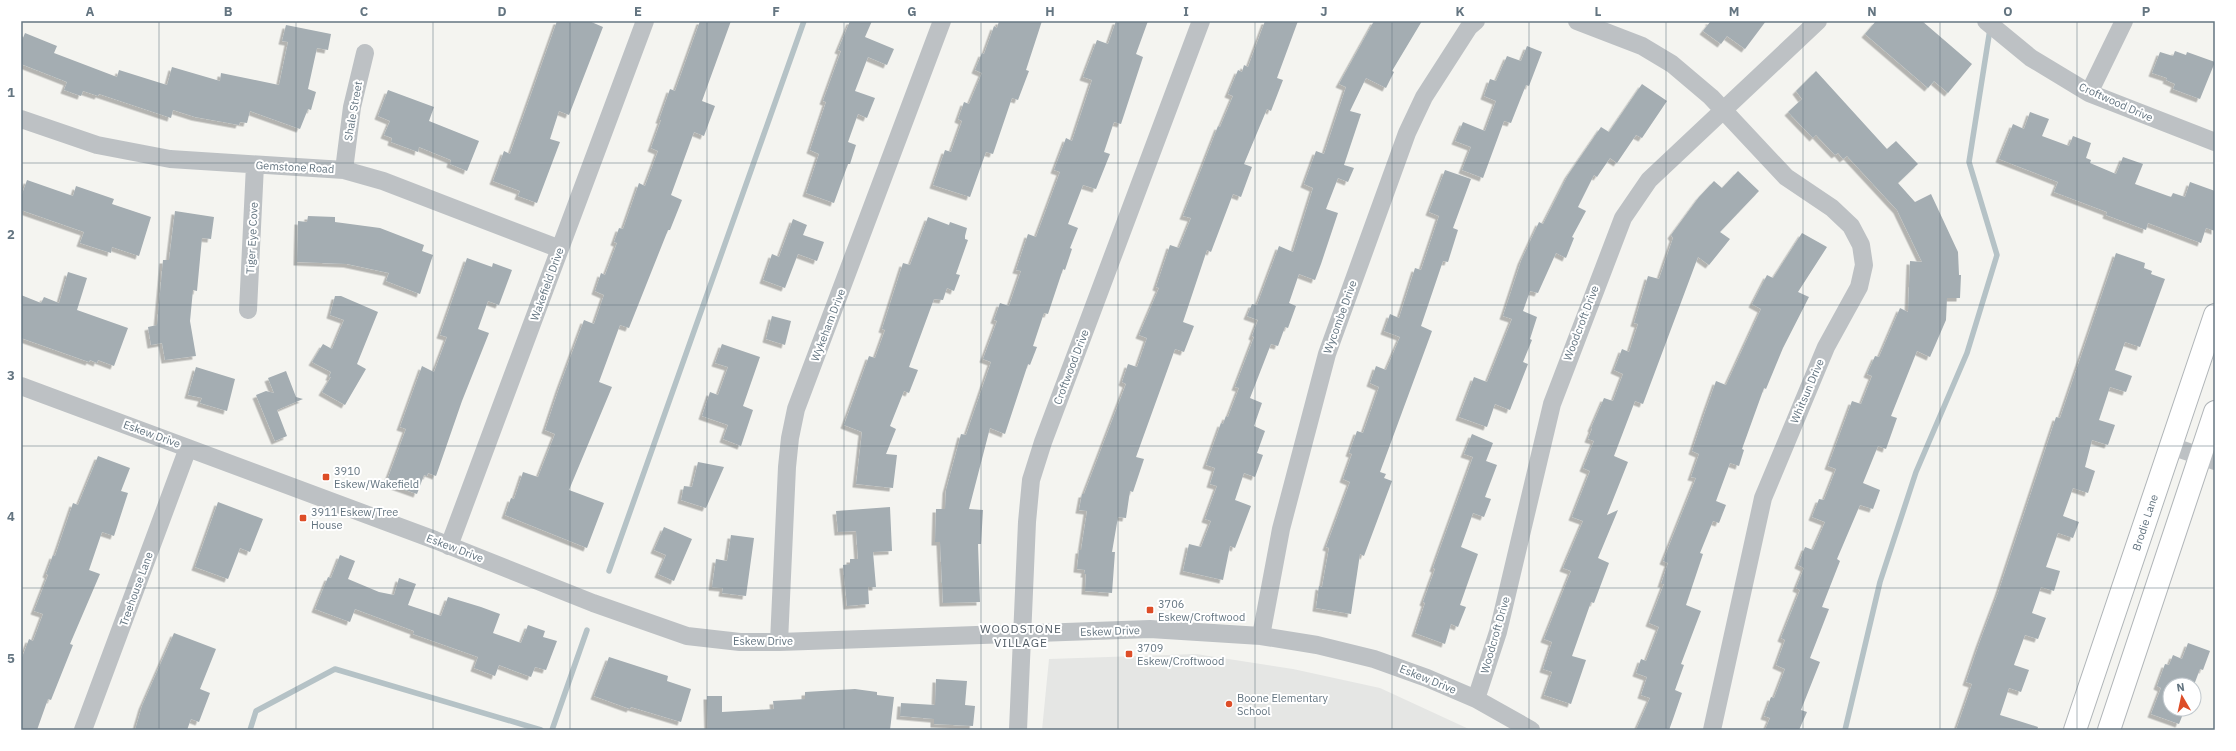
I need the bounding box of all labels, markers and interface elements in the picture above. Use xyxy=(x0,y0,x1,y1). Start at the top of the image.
text: A xyxy=(86,3,95,20)
text: B xyxy=(224,3,233,20)
text: C xyxy=(360,3,369,20)
text: D xyxy=(497,3,507,20)
text: E xyxy=(634,3,642,20)
text: F xyxy=(772,3,780,20)
text: G xyxy=(907,3,917,20)
text: H xyxy=(1045,3,1055,20)
text: I xyxy=(1183,3,1189,20)
text: J xyxy=(1320,3,1328,20)
text: K xyxy=(1455,3,1465,20)
text: L xyxy=(1595,3,1602,20)
text: M xyxy=(1729,3,1739,20)
text: N xyxy=(1867,3,1877,20)
text: O xyxy=(2003,3,2013,20)
text: P xyxy=(2142,3,2151,20)
street label: Croftwood Drive xyxy=(2077,79,2155,125)
street label: Shale Street xyxy=(341,80,365,142)
text: 1 xyxy=(7,84,15,101)
street label: Gemstone Road xyxy=(255,158,335,176)
street label: Tiger Eye Cove xyxy=(243,202,261,274)
text: 2 xyxy=(7,226,15,243)
street label: Wakefield Drive xyxy=(527,245,567,323)
street label: Wycombe Drive xyxy=(1320,278,1360,356)
street label: Woodcroft Drive xyxy=(1560,283,1602,363)
street label: Wykeham Drive xyxy=(808,287,848,363)
street label: Croftwood Drive xyxy=(1050,327,1092,407)
street label: Whitsun Drive xyxy=(1787,357,1827,425)
text: 3 xyxy=(7,367,15,384)
street label: Eskew Drive xyxy=(121,417,183,451)
place label: 3910 Eskew/Wakefield xyxy=(334,464,419,491)
marker: 3910 Eskew/Wakefield xyxy=(321,472,331,482)
street label: Brodie Lane xyxy=(2129,492,2161,553)
place label: 3911 Eskew/Tree House xyxy=(311,505,398,532)
text: 4 xyxy=(7,508,15,525)
marker: 3911 Eskew/Tree House xyxy=(298,513,308,523)
street label: Eskew Drive xyxy=(425,531,485,565)
street label: Treehouse Lane xyxy=(116,550,156,628)
street label: Woodcroft Drive xyxy=(1477,595,1513,675)
place label: 3706 Eskew/Croftwood xyxy=(1158,597,1245,624)
marker: 3706 Eskew/Croftwood xyxy=(1145,605,1155,615)
district label: WOODSTONE VILLAGE xyxy=(980,621,1062,650)
street label: Eskew Drive xyxy=(1080,623,1140,639)
street label: Eskew Drive xyxy=(733,634,793,648)
place label: 3709 Eskew/Croftwood xyxy=(1137,641,1224,668)
marker: 3709 Eskew/Croftwood xyxy=(1124,649,1134,659)
text: 5 xyxy=(7,650,15,667)
street label: Eskew Drive xyxy=(1398,661,1458,697)
north arrow xyxy=(2162,677,2202,717)
text: N xyxy=(2175,680,2185,695)
place label: Boone Elementary School xyxy=(1237,691,1329,718)
marker: Boone Elementary School xyxy=(1224,699,1234,709)

